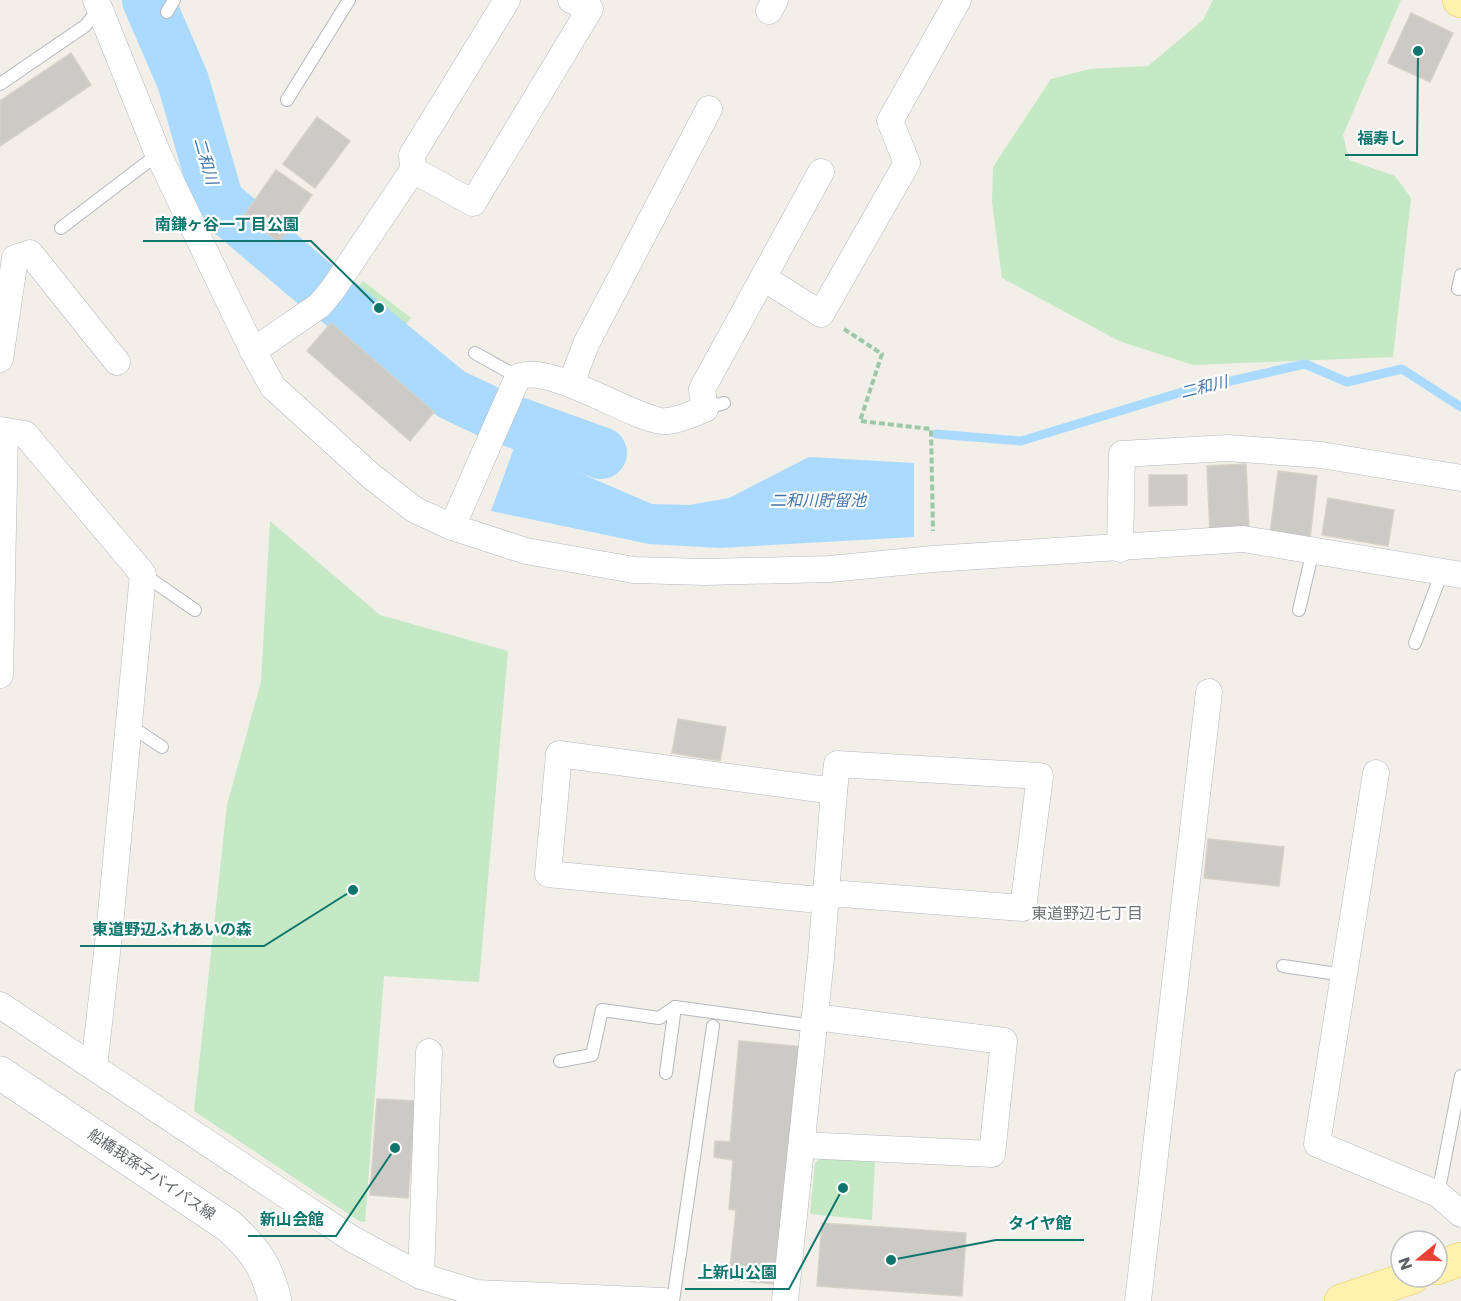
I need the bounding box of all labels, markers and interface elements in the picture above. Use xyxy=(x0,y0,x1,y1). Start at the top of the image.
callout: 福寿し xyxy=(1345,121,1417,155)
text: 福寿し xyxy=(1357,127,1405,150)
water label: 二和川 xyxy=(188,135,224,189)
callout: 南鎌ヶ谷一丁目公園 xyxy=(143,207,311,241)
text: 南鎌ヶ谷一丁目公園 xyxy=(155,213,299,236)
water label: 二和川 xyxy=(1178,370,1232,404)
water label: 二和川貯留池 xyxy=(770,489,868,512)
district label: 東道野辺七丁目 xyxy=(1031,902,1143,925)
callout: 東道野辺ふれあいの森 xyxy=(80,912,264,946)
text: 東道野辺ふれあいの森 xyxy=(92,918,252,941)
street label: 船橋我孫子バイパス線 xyxy=(84,1123,220,1225)
callout: 新山会館 xyxy=(248,1202,336,1236)
callout: タイヤ館 xyxy=(996,1206,1084,1240)
text: 新山会館 xyxy=(260,1208,324,1231)
text: タイヤ館 xyxy=(1008,1212,1072,1235)
north arrow xyxy=(1389,1229,1449,1289)
text: N xyxy=(1392,1254,1418,1273)
callout: 上新山公園 xyxy=(685,1255,789,1289)
text: 上新山公園 xyxy=(697,1261,777,1284)

